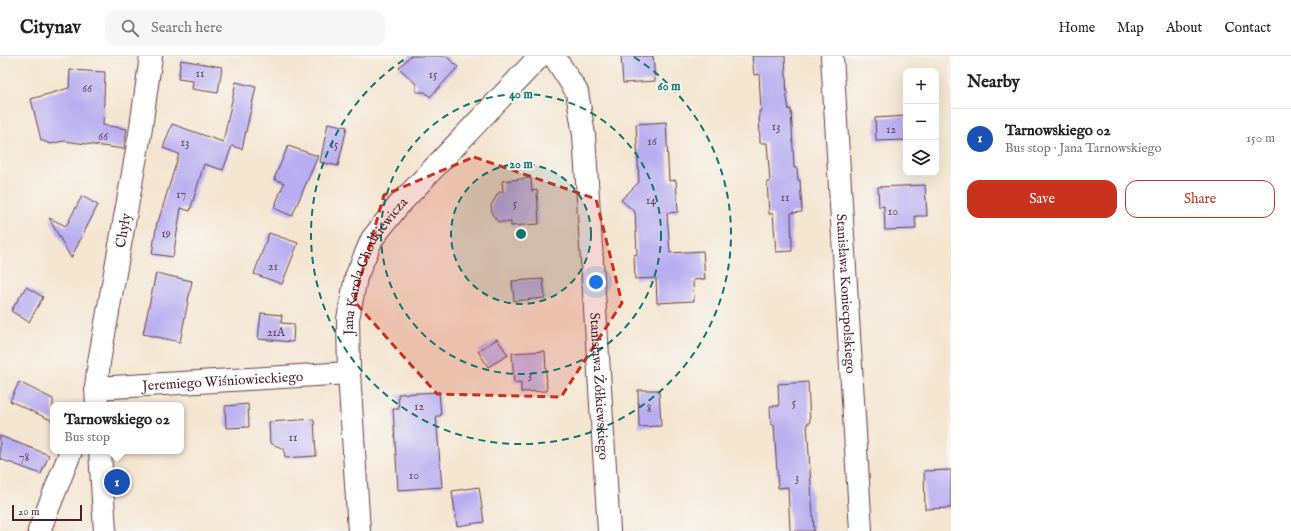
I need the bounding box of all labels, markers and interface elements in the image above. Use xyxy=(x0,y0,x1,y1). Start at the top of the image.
search box xyxy=(105,10,385,46)
text: Citynav xyxy=(20,16,81,40)
icon: search xyxy=(119,17,141,39)
text: Search here xyxy=(151,18,222,37)
text: Home xyxy=(1059,19,1095,37)
text: Map xyxy=(1117,19,1144,37)
text: About xyxy=(1166,19,1202,37)
text: Contact xyxy=(1224,19,1271,37)
house number: 11 xyxy=(196,66,204,81)
house number: 15 xyxy=(429,67,438,82)
map controls xyxy=(903,68,939,176)
button: + xyxy=(903,68,939,104)
text: Nearby xyxy=(967,72,1020,93)
text: 60 m xyxy=(658,79,681,94)
house number: 66 xyxy=(82,81,93,96)
text: 40 m xyxy=(509,87,534,102)
button: − xyxy=(903,104,939,140)
house number: 13 xyxy=(772,119,780,134)
text: Tarnowskiego 02 xyxy=(1005,121,1111,140)
house number: 12 xyxy=(886,122,896,137)
house number: 66 xyxy=(98,129,109,144)
text: 1 xyxy=(978,130,982,147)
text: 150 m xyxy=(1246,130,1275,147)
house number: 16 xyxy=(647,134,658,149)
house number: 13 xyxy=(181,135,189,150)
house number: 15 xyxy=(330,137,339,152)
button: layers xyxy=(903,140,939,176)
text: Bus stop · Jana Tarnowskiego xyxy=(1005,140,1161,157)
text: 20 m xyxy=(509,157,533,172)
button: Save xyxy=(967,180,1117,218)
button: Share xyxy=(1125,180,1275,218)
house number: 17 xyxy=(176,187,186,202)
house number: 11 xyxy=(781,190,789,205)
street label: Jana Karola Chodkiewicza xyxy=(340,193,412,337)
house number: 14 xyxy=(646,193,656,208)
house number: 5 xyxy=(513,196,518,211)
house number: 10 xyxy=(888,204,898,219)
street label: Chyły xyxy=(112,212,136,249)
street label: Stanisława Koniecpolskiego xyxy=(832,213,859,374)
house number: 19 xyxy=(161,226,171,241)
centre of rings xyxy=(514,227,528,241)
house number: 21 xyxy=(268,259,278,274)
your location xyxy=(586,272,606,292)
street label: Stanisława Żółkiewskiego xyxy=(585,312,613,461)
house number: 21A xyxy=(267,325,286,340)
house number: 3 xyxy=(528,367,532,382)
street label: Jeremiego Wiśniowieckiego xyxy=(140,368,304,395)
house number: 5 xyxy=(792,395,797,410)
house number: 12 xyxy=(414,399,424,414)
house number: 8 xyxy=(647,401,652,416)
popup xyxy=(50,402,184,454)
text: Tarnowskiego 02 xyxy=(64,410,170,429)
text: Bus stop xyxy=(64,429,110,446)
house number: 11 xyxy=(289,430,297,445)
house number: 78 xyxy=(19,450,29,465)
pin: 1 xyxy=(104,467,130,497)
house number: 10 xyxy=(409,468,419,483)
house number: 3 xyxy=(795,470,799,485)
scale bar xyxy=(12,503,82,522)
text: 20 m xyxy=(18,505,39,519)

